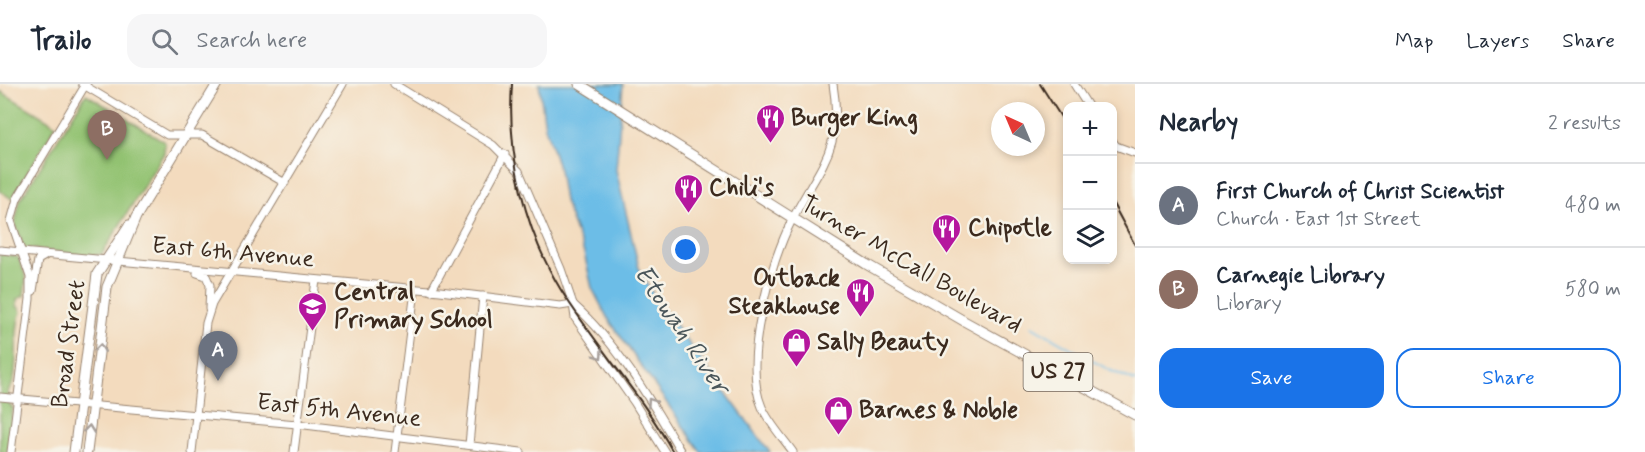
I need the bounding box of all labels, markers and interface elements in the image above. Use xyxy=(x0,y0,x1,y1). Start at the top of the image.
search box xyxy=(127,14,547,68)
text: Trailo xyxy=(30,23,91,60)
icon: search xyxy=(148,25,181,58)
text: Search here xyxy=(196,27,307,55)
text: Map xyxy=(1395,27,1433,55)
text: Layers xyxy=(1466,27,1529,55)
text: Share xyxy=(1562,27,1615,55)
restaurant icon: Burger King xyxy=(754,102,786,144)
north arrow xyxy=(991,102,1045,156)
map controls xyxy=(1063,102,1117,264)
button: + xyxy=(1063,102,1117,156)
place label: Burger King xyxy=(791,103,918,137)
text: Nearby xyxy=(1159,106,1238,140)
pin: B xyxy=(88,110,126,160)
text: 2 results xyxy=(1548,110,1621,137)
button: − xyxy=(1063,156,1117,210)
restaurant icon: Chili's xyxy=(672,172,704,214)
place label: Chili's xyxy=(709,173,774,204)
text: First Church of Christ Scientist xyxy=(1216,178,1504,206)
street label: Turner McCall Boulevard xyxy=(795,189,1027,341)
text: A xyxy=(1172,192,1185,219)
text: 480 m xyxy=(1565,192,1621,219)
text: Church · East 1st Street xyxy=(1216,206,1421,233)
button: layers xyxy=(1063,210,1117,264)
restaurant icon: Chipotle xyxy=(931,212,963,254)
place label: Chipotle xyxy=(968,213,1053,244)
street label: East 6th Avenue xyxy=(150,230,316,276)
your location xyxy=(671,235,700,264)
water label: Etowah River xyxy=(625,259,739,404)
text: Carnegie Library xyxy=(1216,262,1385,290)
place label: Outback Steakhouse xyxy=(729,263,840,322)
restaurant icon: Outback Steakhouse xyxy=(845,276,877,318)
text: B xyxy=(1172,276,1185,303)
text: 580 m xyxy=(1565,276,1621,303)
place label: Central Primary School xyxy=(334,277,493,336)
street label: Broad Street xyxy=(45,278,93,410)
school or university icon: Central Primary School xyxy=(297,290,329,332)
text: Library xyxy=(1216,290,1282,317)
shop icon: Sally Beauty xyxy=(780,326,812,368)
place label: Sally Beauty xyxy=(817,327,949,358)
pin: A xyxy=(198,332,238,381)
one-way arrow xyxy=(93,343,105,352)
one-way arrow xyxy=(592,348,603,359)
button: Save xyxy=(1159,348,1384,408)
button: Share xyxy=(1396,348,1621,408)
road number: US 27 xyxy=(1024,353,1092,391)
street label: East 5th Avenue xyxy=(255,387,423,435)
shop icon: Barnes & Noble xyxy=(822,394,854,436)
place label: Barnes & Noble xyxy=(859,395,1018,426)
one-way arrow xyxy=(646,398,658,408)
one-way arrow xyxy=(83,424,95,433)

